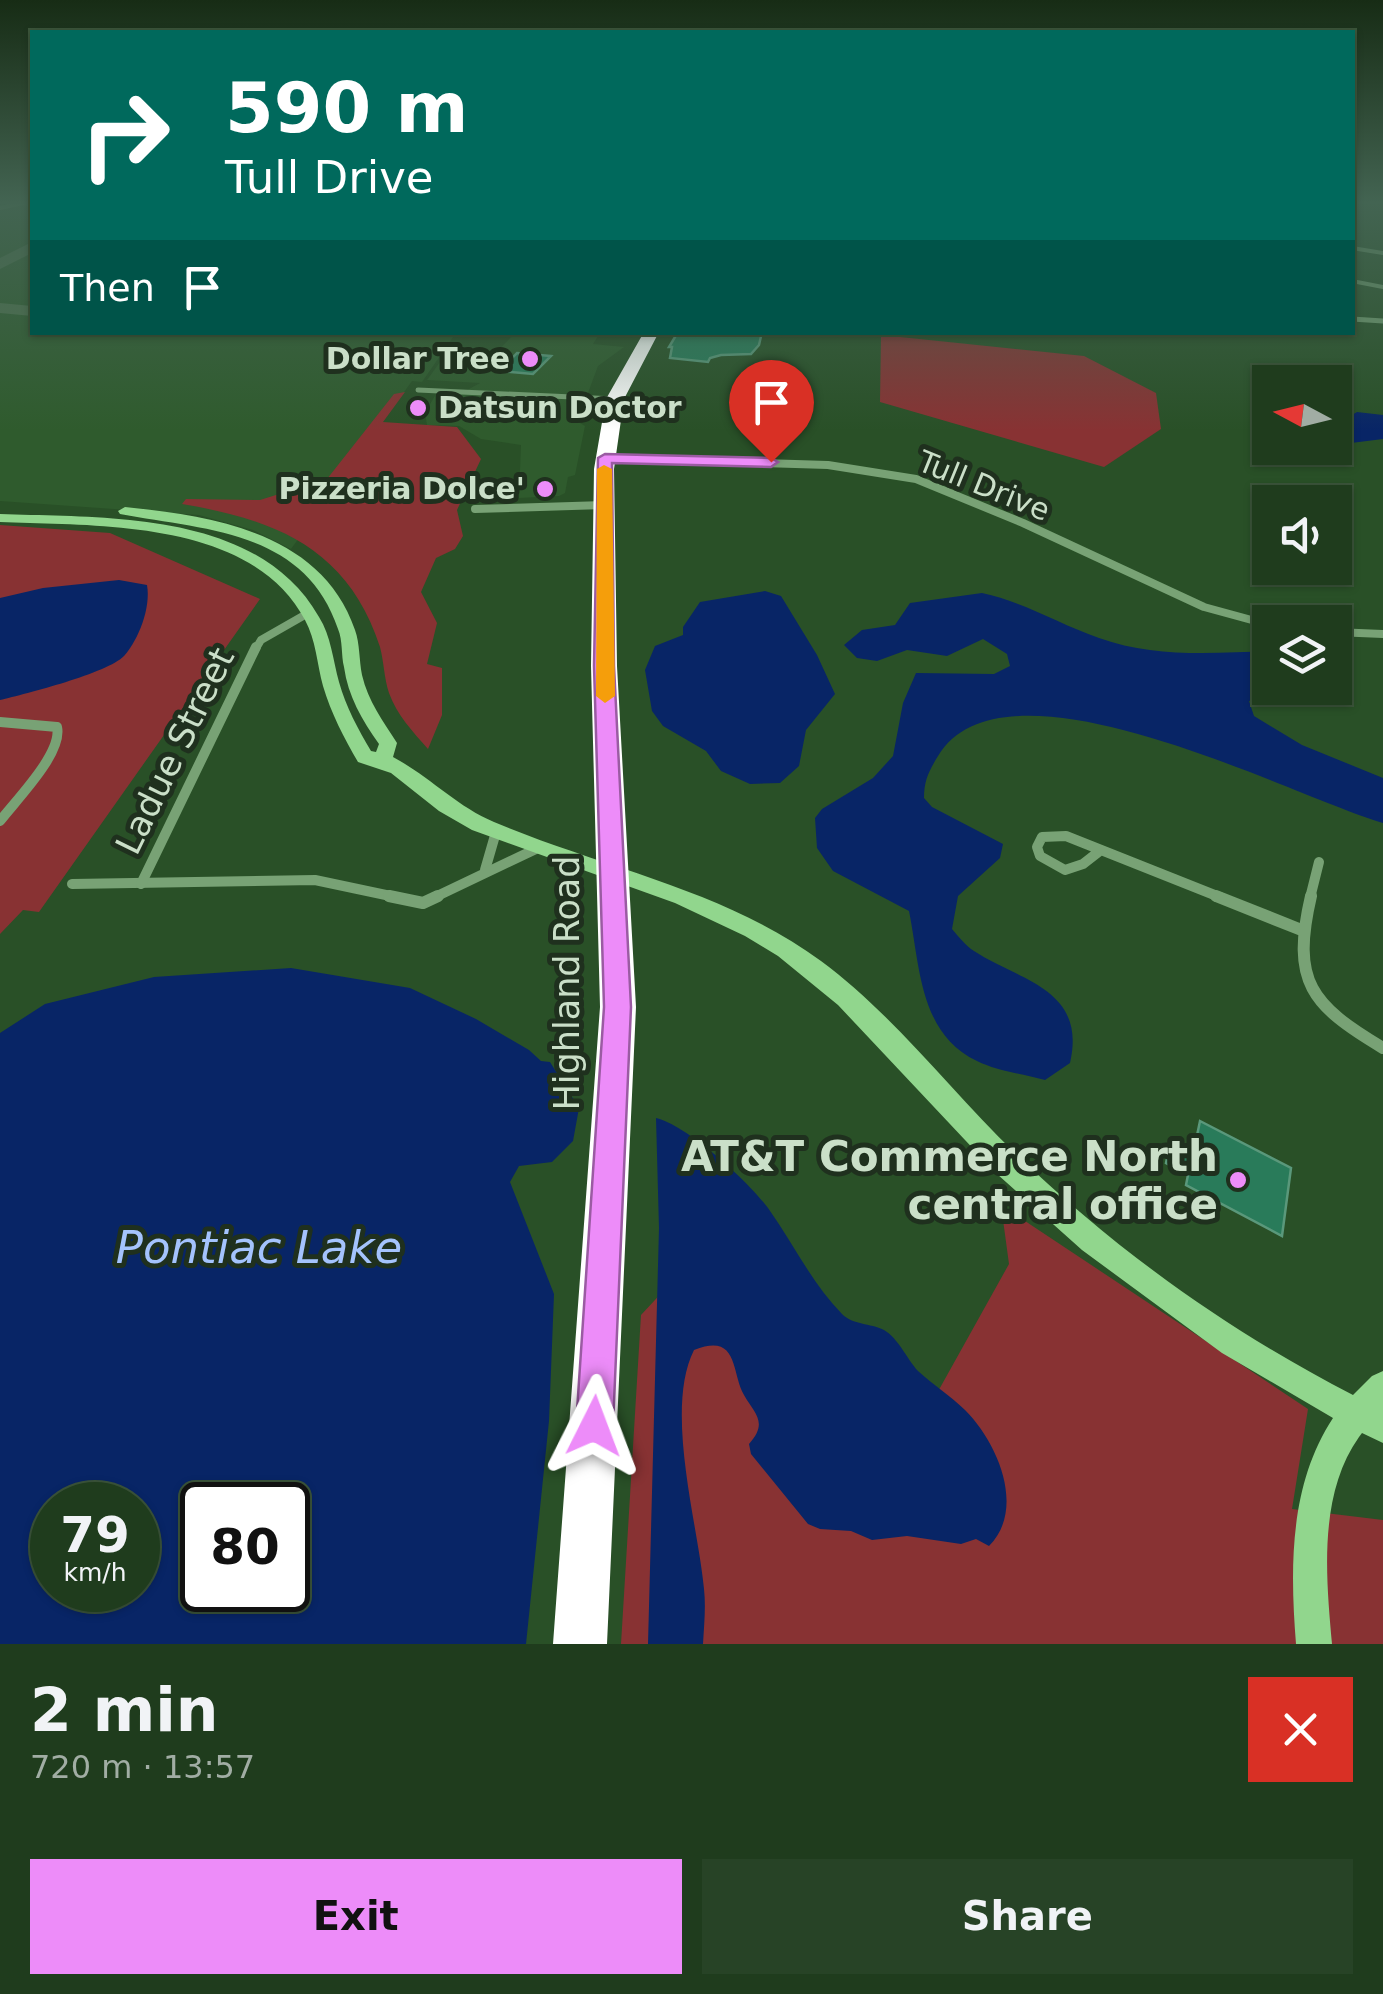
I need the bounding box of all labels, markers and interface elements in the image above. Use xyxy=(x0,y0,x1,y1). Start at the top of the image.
text: 590 m xyxy=(225,67,468,149)
icon: right xyxy=(60,70,190,200)
text: Tull Drive xyxy=(225,151,433,204)
icon: arrive xyxy=(175,260,230,315)
text: Then xyxy=(60,266,155,310)
place label: Dollar Tree xyxy=(326,341,510,376)
marker: Dollar Tree xyxy=(519,348,541,370)
pin xyxy=(729,360,814,463)
north arrow xyxy=(1252,365,1352,465)
map controls xyxy=(1252,365,1352,705)
icon: arrive xyxy=(744,375,799,430)
place label: Datsun Doctor xyxy=(438,390,682,425)
marker: Datsun Doctor xyxy=(407,397,429,419)
street label: Tull Drive xyxy=(912,443,1055,528)
place label: Pizzeria Dolce' xyxy=(279,471,525,506)
marker: Pizzeria Dolce' xyxy=(534,478,556,500)
button: sound xyxy=(1252,485,1352,585)
button: layers xyxy=(1252,605,1352,705)
street label: Ladue Street xyxy=(108,641,242,861)
street label: Highland Road xyxy=(547,856,587,1110)
place label: AT&T Commerce North central office xyxy=(681,1132,1218,1229)
marker: AT&T Commerce North central office xyxy=(1227,1169,1249,1191)
water label: Pontiac Lake xyxy=(116,1221,402,1274)
position arrow xyxy=(542,1374,646,1478)
speed limit sign: 80 xyxy=(180,1482,310,1612)
text: 79 xyxy=(60,1506,130,1564)
text: km/h xyxy=(63,1558,127,1587)
text: 2 min xyxy=(30,1675,218,1745)
button: close xyxy=(1248,1677,1353,1782)
text: 720 m · 13:57 xyxy=(30,1748,255,1786)
button: Exit xyxy=(30,1859,682,1974)
button: Share xyxy=(702,1859,1353,1974)

